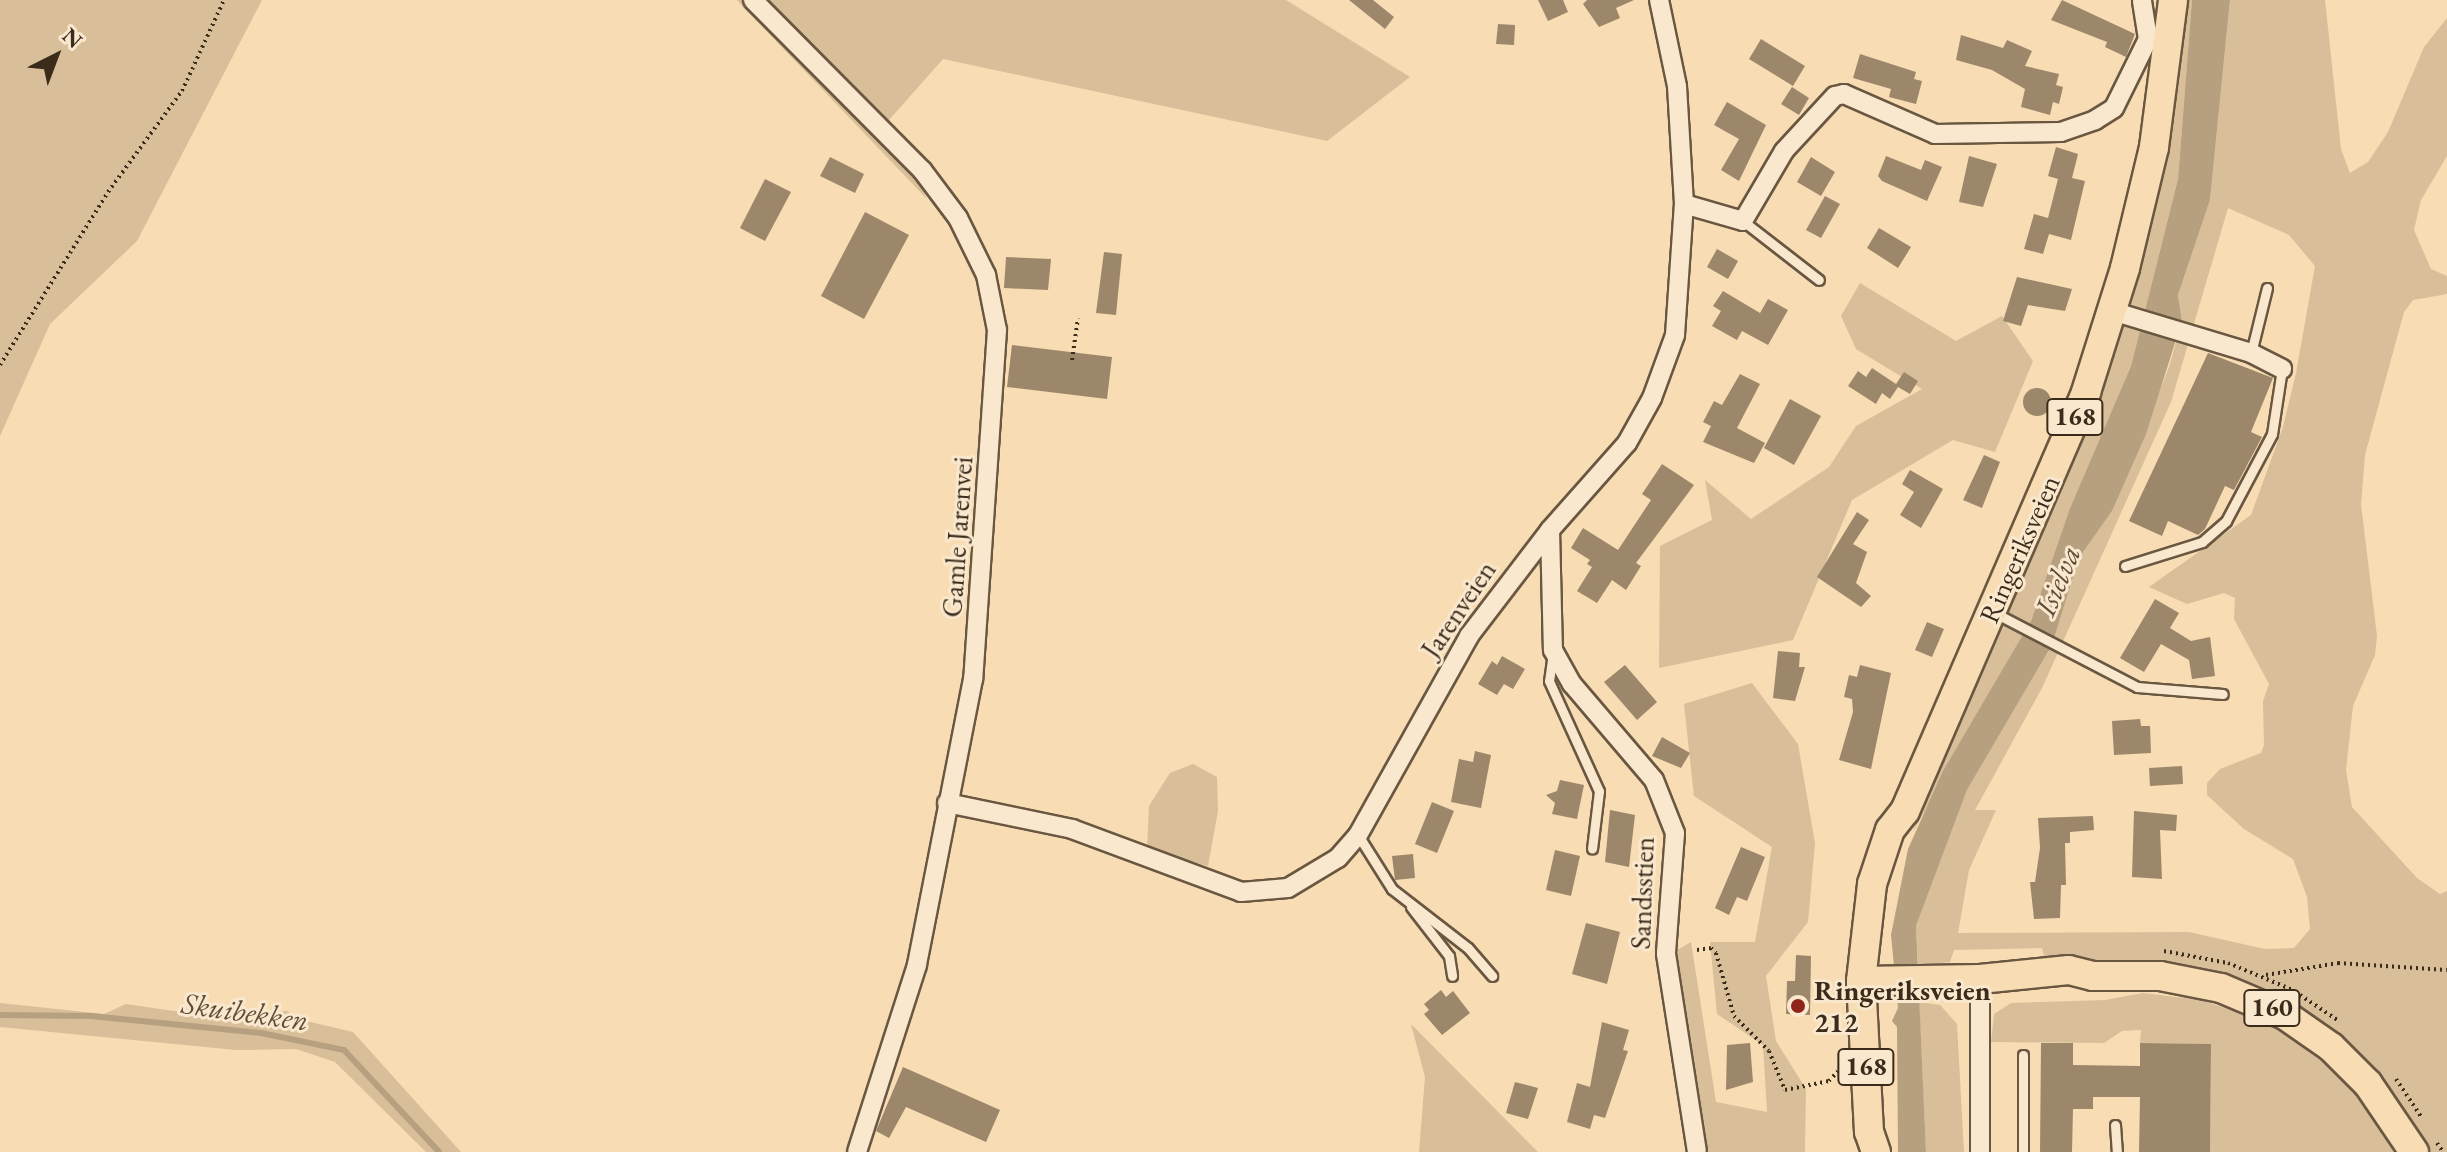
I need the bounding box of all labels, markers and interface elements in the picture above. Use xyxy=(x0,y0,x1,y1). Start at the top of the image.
north arrow xyxy=(16,16,96,96)
text: N xyxy=(56,21,89,55)
road number: 168 xyxy=(2045,395,2105,439)
street label: Gamle Jarenvei xyxy=(935,456,979,618)
street label: Ringeriksveien xyxy=(1971,470,2067,628)
water label: Isielva xyxy=(2027,541,2089,621)
street label: Jarenveien xyxy=(1413,554,1503,664)
street label: Sandsstien xyxy=(1623,836,1661,950)
place label: Ringeriksveien 212 xyxy=(1814,973,1991,1039)
water label: Skuibekken xyxy=(179,985,311,1039)
road number: 160 xyxy=(2242,986,2302,1030)
marker: Ringeriksveien 212 xyxy=(1789,997,1807,1015)
road number: 168 xyxy=(1836,1045,1896,1089)

